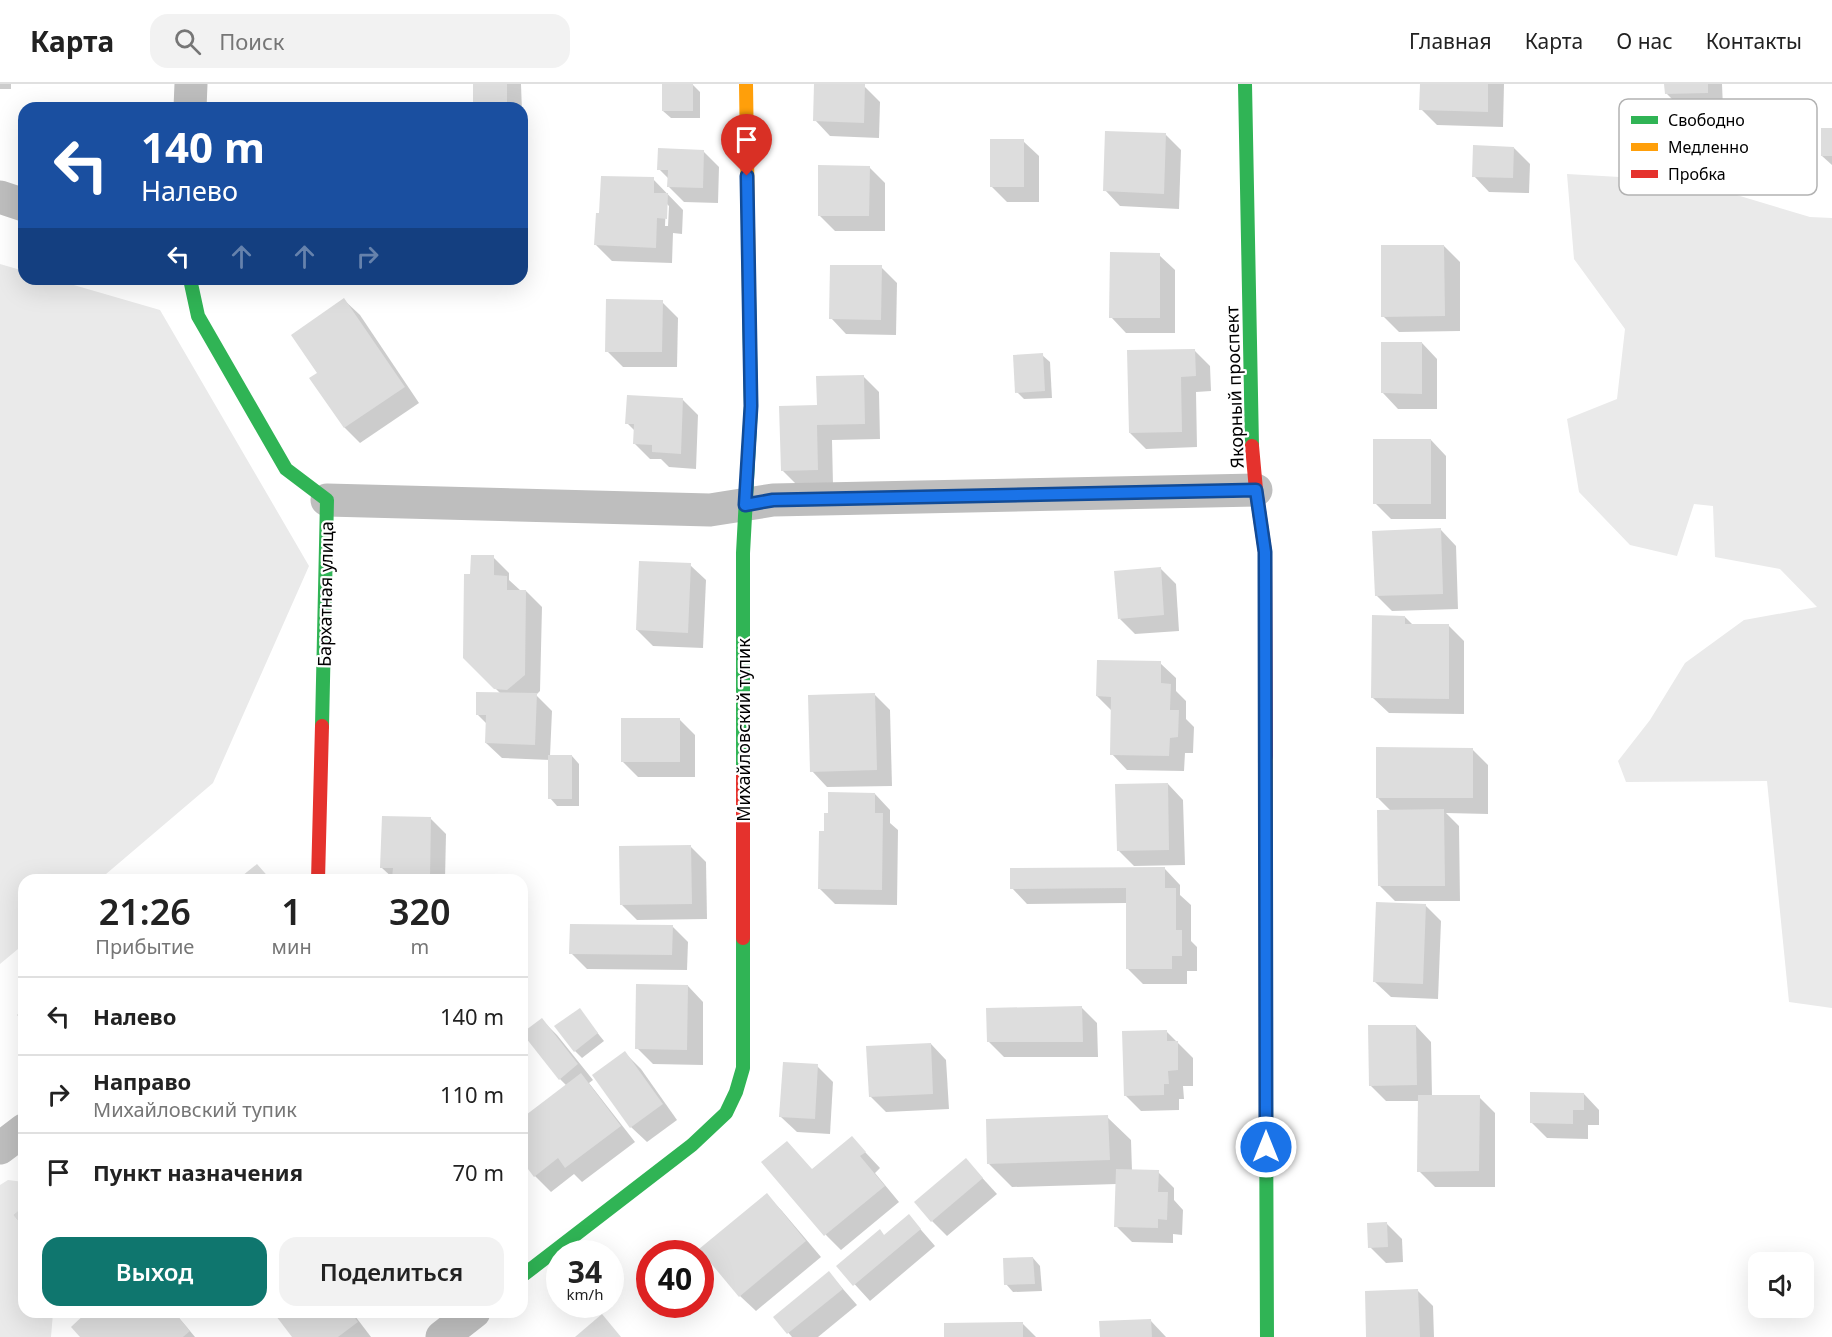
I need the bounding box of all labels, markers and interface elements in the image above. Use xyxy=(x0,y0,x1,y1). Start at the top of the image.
search box xyxy=(150,14,570,68)
text: Карта xyxy=(30,22,114,60)
icon: search xyxy=(171,25,204,58)
text: Поиск xyxy=(219,26,285,56)
text: Главная xyxy=(1409,27,1492,55)
text: Карта xyxy=(1525,27,1583,55)
text: О нас xyxy=(1616,27,1673,55)
text: Контакты xyxy=(1706,27,1802,55)
legend xyxy=(1619,99,1817,195)
text: Свободно xyxy=(1668,109,1745,131)
pin xyxy=(721,114,772,176)
text: 140 m xyxy=(141,118,265,175)
icon: arrive xyxy=(730,123,763,156)
icon: left xyxy=(42,126,120,204)
text: Медленно xyxy=(1668,136,1749,158)
text: Пробка xyxy=(1668,163,1726,185)
text: Налево xyxy=(141,172,238,209)
icon: left xyxy=(162,240,195,273)
icon: ahead xyxy=(225,240,258,273)
icon: ahead xyxy=(288,240,321,273)
icon: right xyxy=(351,240,384,273)
street label: Якорный проспект xyxy=(1219,304,1249,469)
street label: Бархатная улица xyxy=(312,521,338,667)
street label: Михайловский тупик xyxy=(731,638,755,822)
text: 21:26 xyxy=(99,887,191,936)
text: 1 xyxy=(281,887,302,936)
text: 320 xyxy=(389,887,451,936)
text: Прибытие xyxy=(95,933,194,960)
text: мин xyxy=(272,933,312,960)
text: m xyxy=(410,933,429,960)
icon: left xyxy=(42,1000,75,1033)
text: Налево xyxy=(93,1001,176,1031)
text: 140 m xyxy=(440,1001,504,1031)
text: Направо xyxy=(93,1066,191,1096)
icon: right xyxy=(42,1078,75,1111)
text: 110 m xyxy=(440,1079,504,1109)
text: Михайловский тупик xyxy=(93,1096,297,1123)
position arrow xyxy=(1234,1115,1298,1179)
icon: arrive xyxy=(42,1156,75,1189)
text: Пункт назначения xyxy=(93,1157,303,1187)
text: 70 m xyxy=(453,1157,504,1187)
button: Выход xyxy=(42,1237,267,1306)
button: Поделиться xyxy=(279,1237,504,1306)
speed limit sign: 40 xyxy=(636,1240,714,1318)
text: 34 xyxy=(568,1251,602,1292)
map controls xyxy=(1748,1252,1814,1318)
button: sound xyxy=(1748,1252,1814,1318)
text: km/h xyxy=(567,1284,603,1304)

